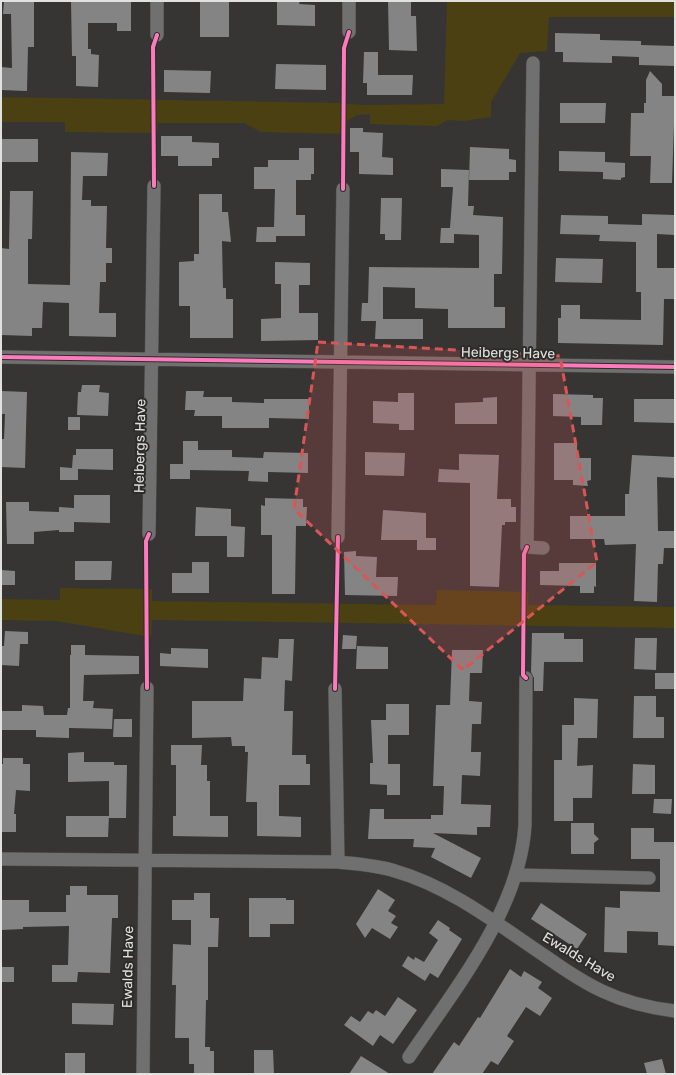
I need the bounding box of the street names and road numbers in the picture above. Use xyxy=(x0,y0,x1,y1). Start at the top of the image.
street label: Heibergs Have xyxy=(461,344,556,362)
street label: Heibergs Have xyxy=(131,398,149,493)
street label: Ewalds Have xyxy=(119,926,137,1008)
street label: Ewalds Have xyxy=(539,929,619,986)

